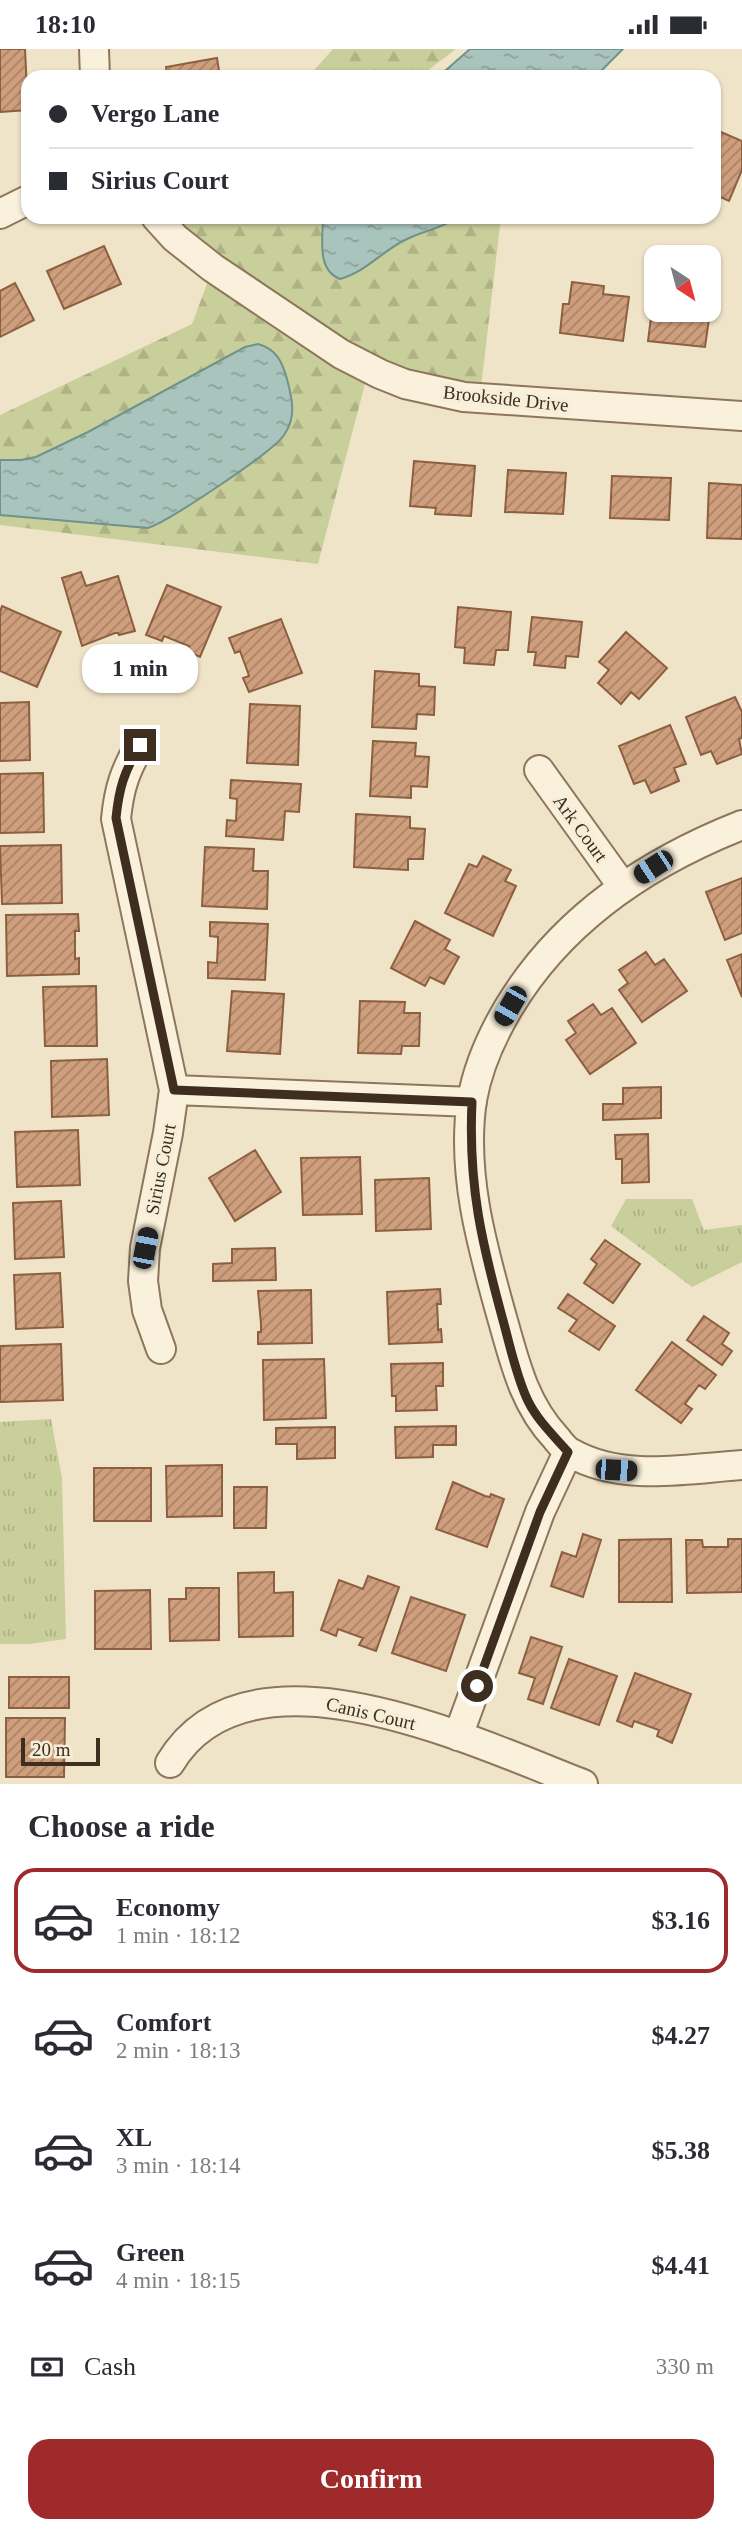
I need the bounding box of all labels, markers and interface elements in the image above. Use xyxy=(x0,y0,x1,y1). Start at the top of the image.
text: 18:10 xyxy=(35,10,96,39)
text: Vergo Lane xyxy=(91,99,219,128)
text: Sirius Court xyxy=(91,166,229,195)
north arrow xyxy=(644,245,721,322)
map controls xyxy=(644,245,721,322)
street label: Brookside Drive xyxy=(442,381,570,416)
callout: 1 min xyxy=(82,643,198,693)
text: 1 min xyxy=(112,656,168,681)
route end xyxy=(124,729,156,761)
street label: Ark Court xyxy=(549,791,612,866)
car xyxy=(630,847,677,887)
car xyxy=(491,983,530,1029)
street label: Sirius Court xyxy=(141,1121,180,1216)
car xyxy=(131,1225,160,1271)
car xyxy=(595,1458,638,1482)
route start xyxy=(461,1670,493,1702)
street label: Canis Court xyxy=(324,1693,418,1734)
scale bar xyxy=(21,1735,100,1767)
text: 20 m xyxy=(32,1739,71,1760)
text: Choose a ride xyxy=(28,1808,215,1844)
icon: car xyxy=(32,1889,95,1952)
text: Economy xyxy=(116,1893,220,1922)
text: $3.16 xyxy=(652,1906,710,1935)
text: 1 min · 18:12 xyxy=(116,1923,241,1948)
icon: car xyxy=(32,2004,95,2067)
text: Comfort xyxy=(116,2008,211,2037)
text: $4.27 xyxy=(652,2021,710,2050)
text: 2 min · 18:13 xyxy=(116,2038,241,2063)
icon: car xyxy=(32,2119,95,2182)
text: XL xyxy=(116,2123,152,2152)
text: $5.38 xyxy=(652,2136,710,2165)
text: 3 min · 18:14 xyxy=(116,2153,241,2178)
icon: car xyxy=(32,2234,95,2297)
text: Green xyxy=(116,2238,185,2267)
text: $4.41 xyxy=(652,2251,710,2280)
text: 4 min · 18:15 xyxy=(116,2268,241,2293)
icon: cash xyxy=(28,2348,66,2386)
text: Cash xyxy=(84,2352,136,2381)
text: 330 m xyxy=(656,2354,714,2379)
button: Confirm xyxy=(28,2439,714,2519)

